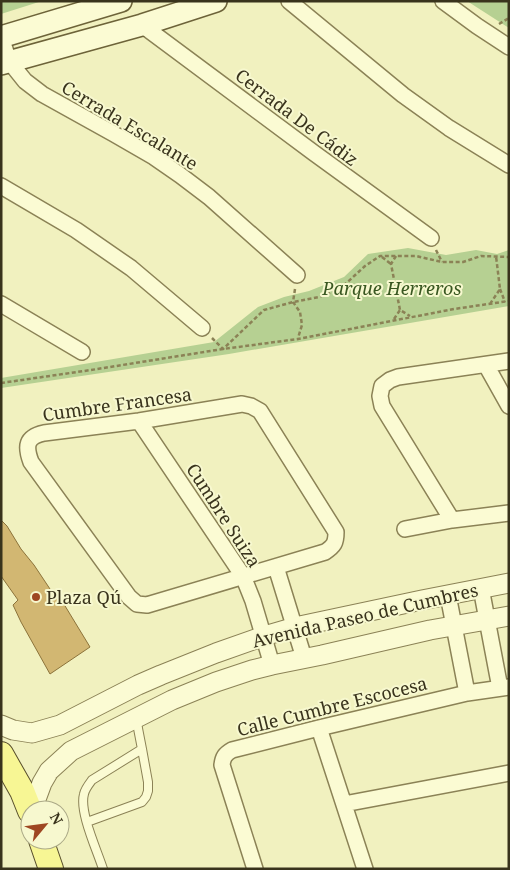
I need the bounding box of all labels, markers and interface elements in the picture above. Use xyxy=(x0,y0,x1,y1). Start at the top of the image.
street label: Cerrada De Cádiz xyxy=(231,63,363,171)
street label: Cerrada Escalante xyxy=(57,75,203,175)
park label: Parque Herreros xyxy=(321,276,462,300)
street label: Cumbre Francesa xyxy=(41,382,193,426)
street label: Cumbre Suiza xyxy=(181,458,267,572)
street label: Avenida Paseo de Cumbres xyxy=(250,577,480,653)
place label: Plaza Qú xyxy=(46,585,122,609)
marker: Plaza Qú xyxy=(30,591,42,603)
street label: Calle Cumbre Escocesa xyxy=(234,671,430,741)
north arrow xyxy=(20,800,70,850)
text: N xyxy=(46,809,68,828)

